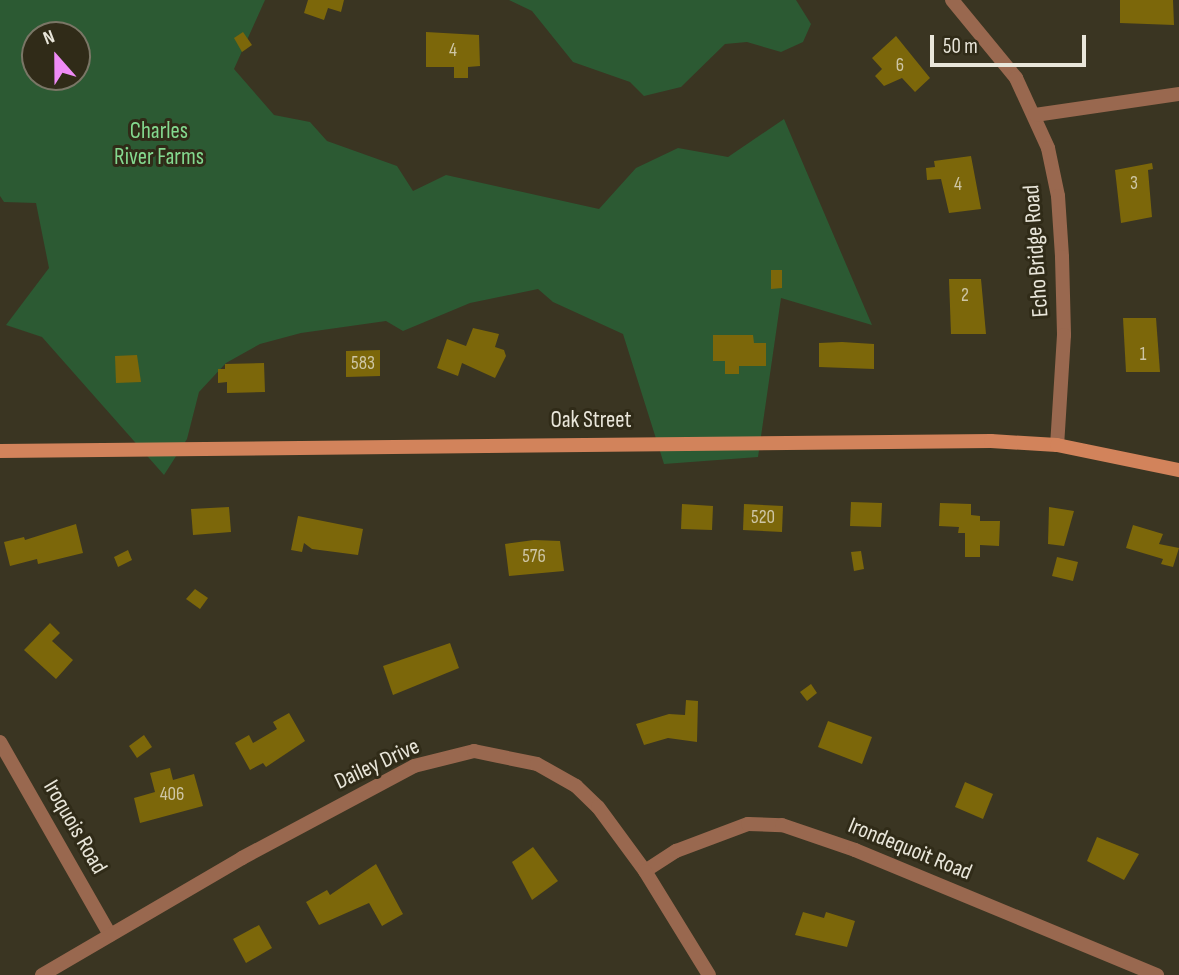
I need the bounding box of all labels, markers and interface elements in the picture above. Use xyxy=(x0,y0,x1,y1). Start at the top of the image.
north arrow xyxy=(21,21,91,91)
scale bar xyxy=(934,21,1090,65)
text: N xyxy=(40,25,58,50)
text: 50 m xyxy=(943,34,978,59)
house number: 4 xyxy=(449,40,457,62)
house number: 6 xyxy=(896,55,904,77)
park label: Charles River Farms xyxy=(114,117,204,171)
house number: 3 xyxy=(1130,173,1138,195)
house number: 4 xyxy=(954,174,962,196)
street label: Echo Bridge Road xyxy=(1018,184,1054,318)
house number: 2 xyxy=(961,285,969,307)
house number: 1 xyxy=(1140,344,1146,366)
house number: 583 xyxy=(351,353,375,375)
street label: Oak Street xyxy=(551,406,631,434)
house number: 520 xyxy=(751,507,775,529)
house number: 576 xyxy=(522,546,546,568)
street label: Dailey Drive xyxy=(330,732,424,796)
street label: Iroquois Road xyxy=(37,775,113,879)
house number: 406 xyxy=(160,784,184,806)
street label: Irondequoit Road xyxy=(844,812,976,886)

